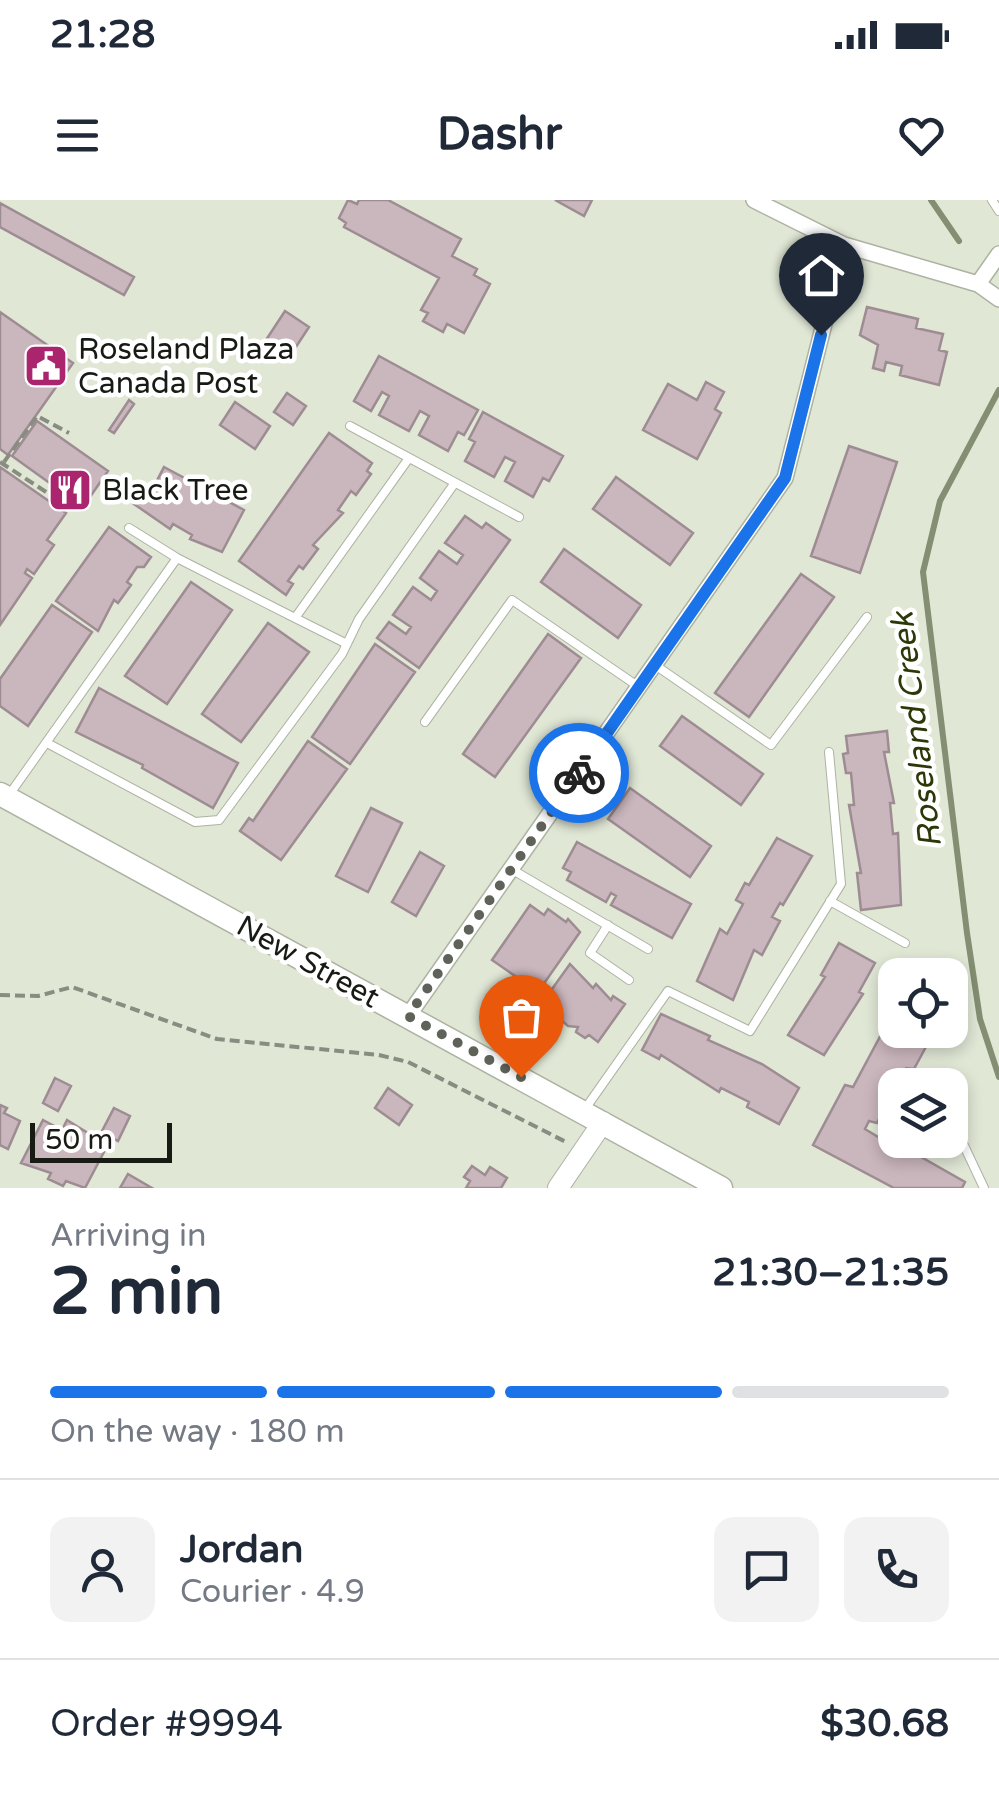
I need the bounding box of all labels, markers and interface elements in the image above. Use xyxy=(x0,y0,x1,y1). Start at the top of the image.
text: 21:28 xyxy=(50,12,155,58)
icon: menu xyxy=(50,108,105,163)
text: Dashr xyxy=(437,108,562,162)
icon: heart xyxy=(894,108,949,163)
pin xyxy=(779,233,864,336)
icon: home xyxy=(794,248,849,303)
place label: Roseland Plaza Canada Post xyxy=(78,331,294,402)
public building icon: Roseland Plaza Canada Post xyxy=(23,343,69,389)
restaurant icon: Black Tree xyxy=(47,467,93,513)
place label: Black Tree xyxy=(102,472,249,509)
water label: Roseland Creek xyxy=(883,607,950,850)
courier xyxy=(529,723,629,823)
icon: bike xyxy=(552,746,607,801)
street label: New Street xyxy=(230,908,386,1016)
map controls xyxy=(878,958,968,1158)
button: locate xyxy=(878,958,968,1048)
pin xyxy=(479,975,564,1078)
icon: bag xyxy=(494,990,549,1045)
button: layers xyxy=(878,1068,968,1158)
scale bar xyxy=(30,1118,172,1163)
text: 50 m xyxy=(45,1123,113,1157)
text: Arriving in xyxy=(50,1217,207,1255)
text: 21:30–21:35 xyxy=(712,1250,949,1296)
text: 2 min xyxy=(50,1253,223,1332)
text: On the way · 180 m xyxy=(50,1413,345,1451)
button: person xyxy=(50,1517,155,1622)
button: chat xyxy=(714,1517,819,1622)
button: phone xyxy=(844,1517,949,1622)
text: Jordan xyxy=(180,1527,303,1573)
text: Courier · 4.9 xyxy=(180,1573,365,1611)
text: Order #9994 xyxy=(50,1701,283,1747)
text: $30.68 xyxy=(820,1701,949,1747)

